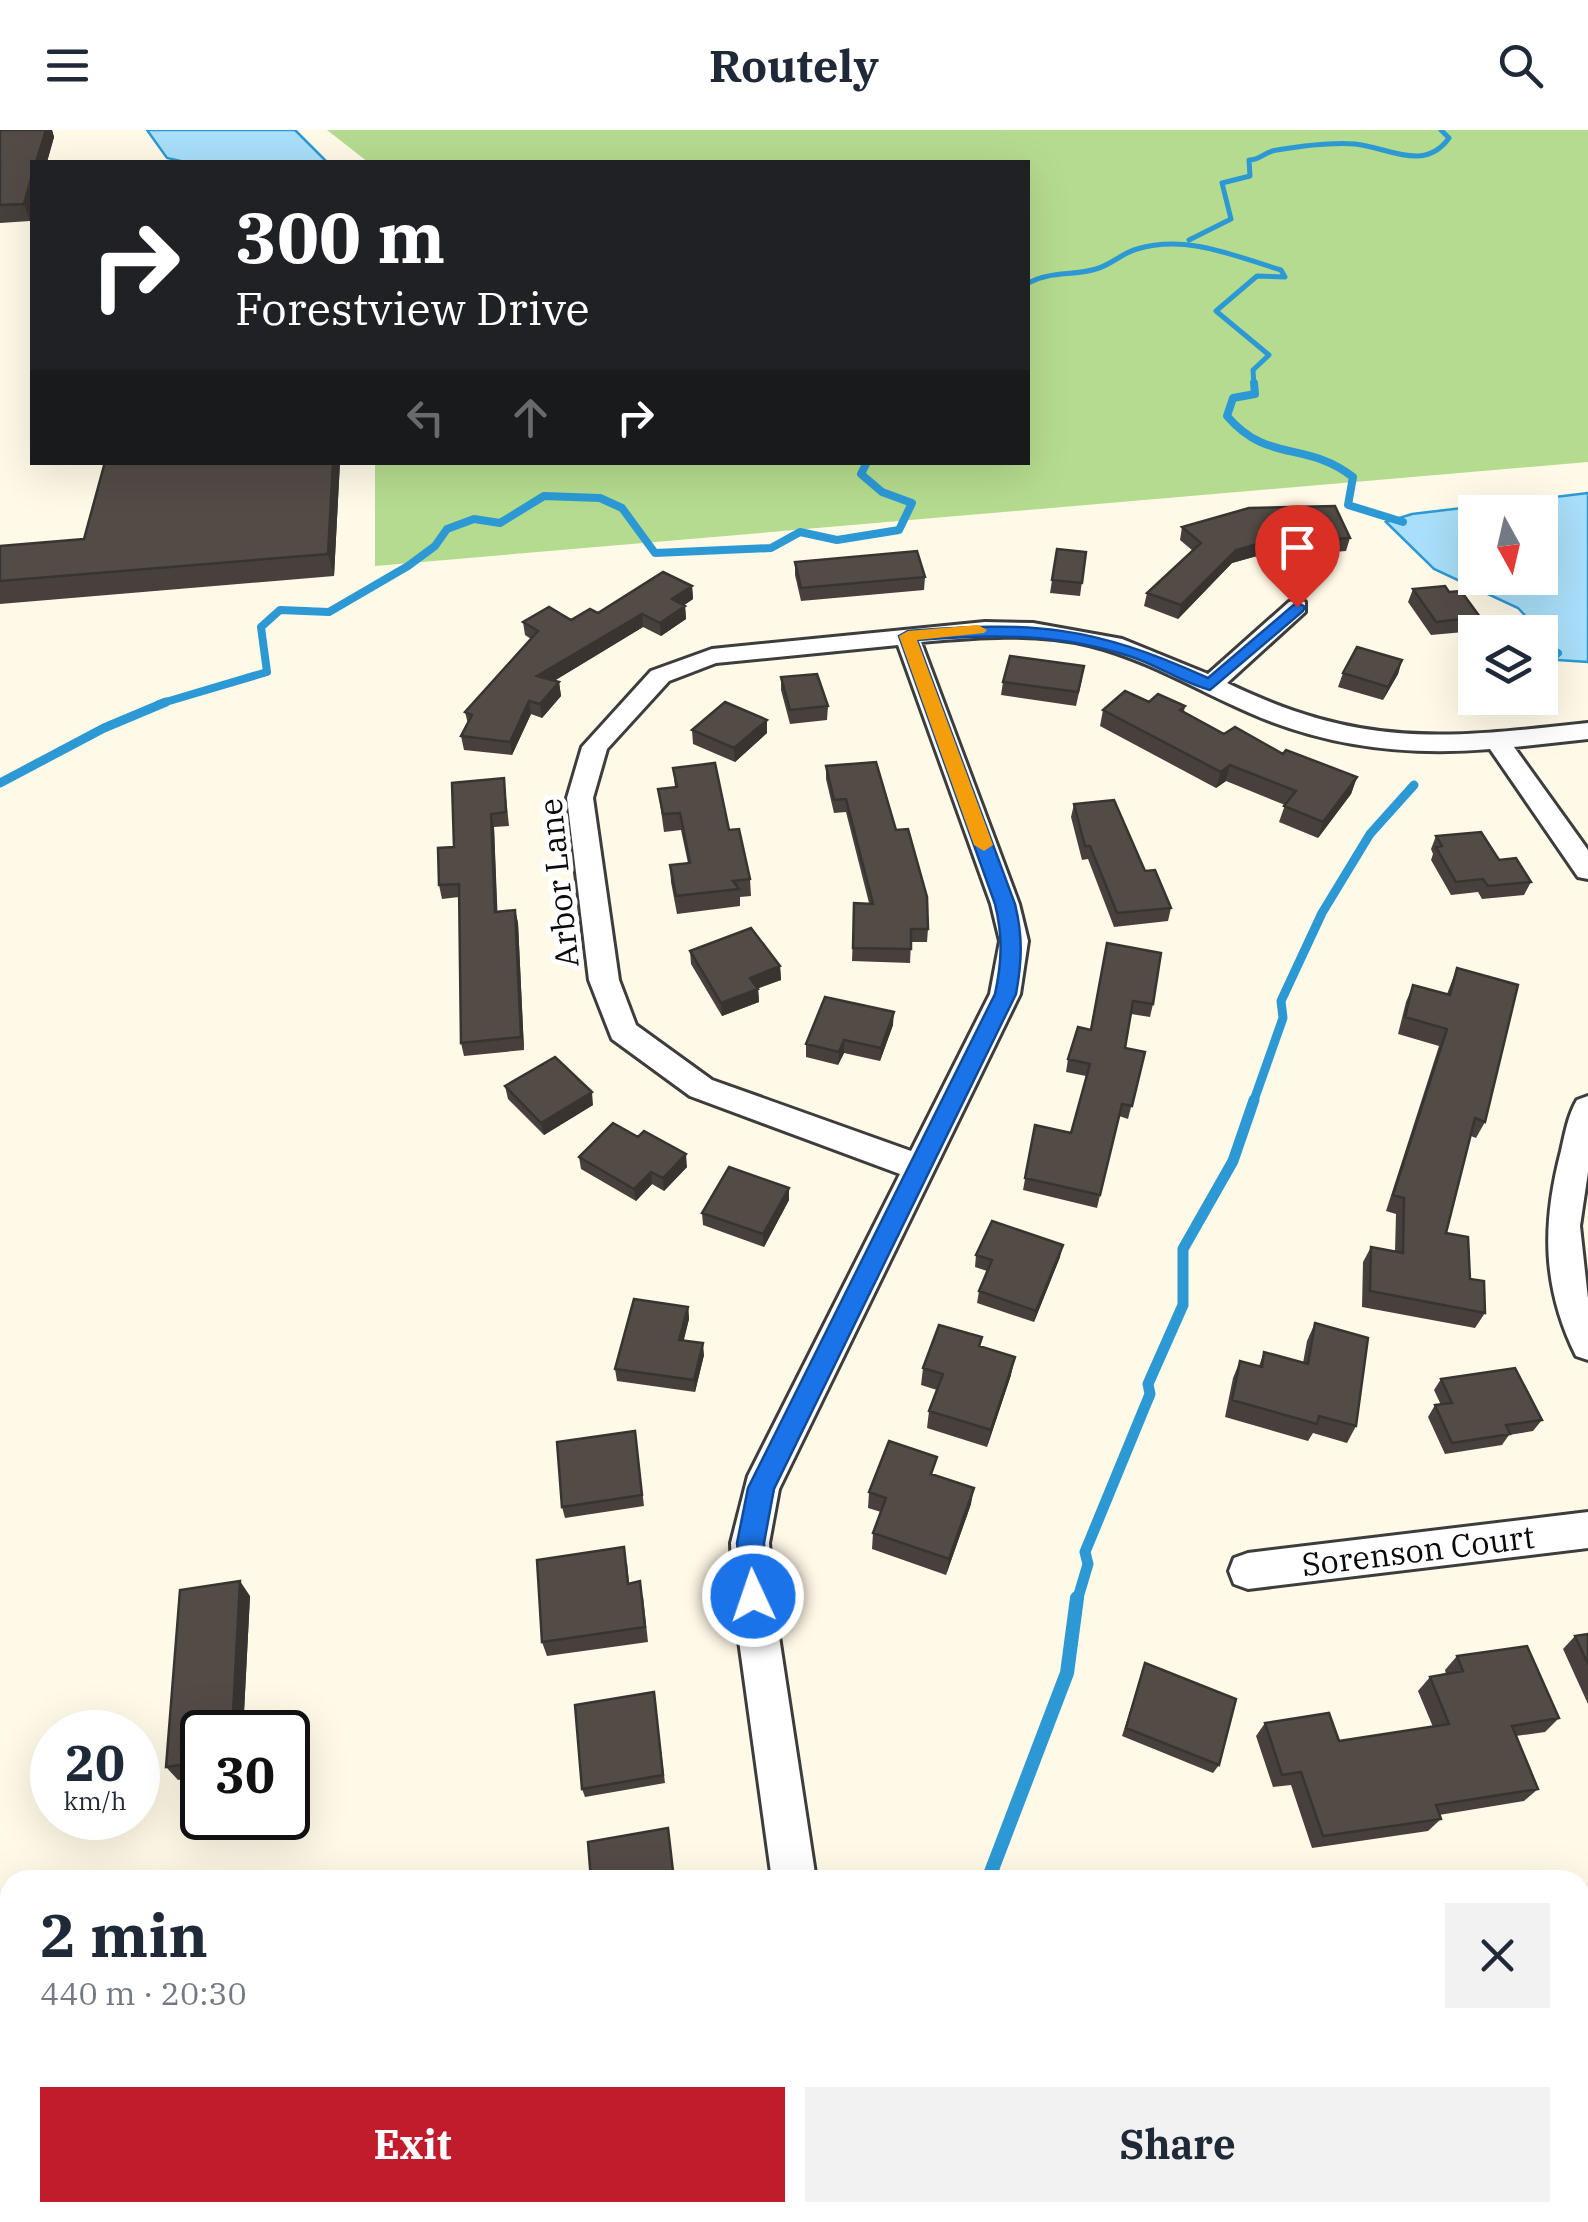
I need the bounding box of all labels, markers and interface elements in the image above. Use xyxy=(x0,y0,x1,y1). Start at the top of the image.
text: Routely xyxy=(709,36,879,94)
icon: menu xyxy=(40,38,95,93)
icon: search xyxy=(1493,38,1548,93)
text: 300 m xyxy=(235,191,445,282)
icon: right xyxy=(70,200,200,330)
text: Forestview Drive xyxy=(235,279,590,337)
icon: left xyxy=(398,390,453,445)
icon: ahead xyxy=(503,390,558,445)
icon: right xyxy=(608,390,663,445)
north arrow xyxy=(1458,495,1558,595)
map controls xyxy=(1458,495,1558,715)
pin xyxy=(1255,505,1340,608)
icon: arrive xyxy=(1270,520,1325,575)
button: layers xyxy=(1458,615,1558,715)
street label: Arbor Lane xyxy=(528,797,588,969)
street label: Sorenson Court xyxy=(1299,1515,1537,1585)
position arrow xyxy=(701,1544,805,1648)
speed limit sign: 30 xyxy=(180,1710,310,1840)
text: 20 xyxy=(65,1730,125,1795)
text: km/h xyxy=(63,1784,127,1817)
text: 2 min xyxy=(40,1895,208,1974)
button: close xyxy=(1445,1903,1550,2008)
text: 440 m · 20:30 xyxy=(40,1972,247,2014)
button: Exit xyxy=(40,2087,785,2202)
button: Share xyxy=(805,2087,1550,2202)

